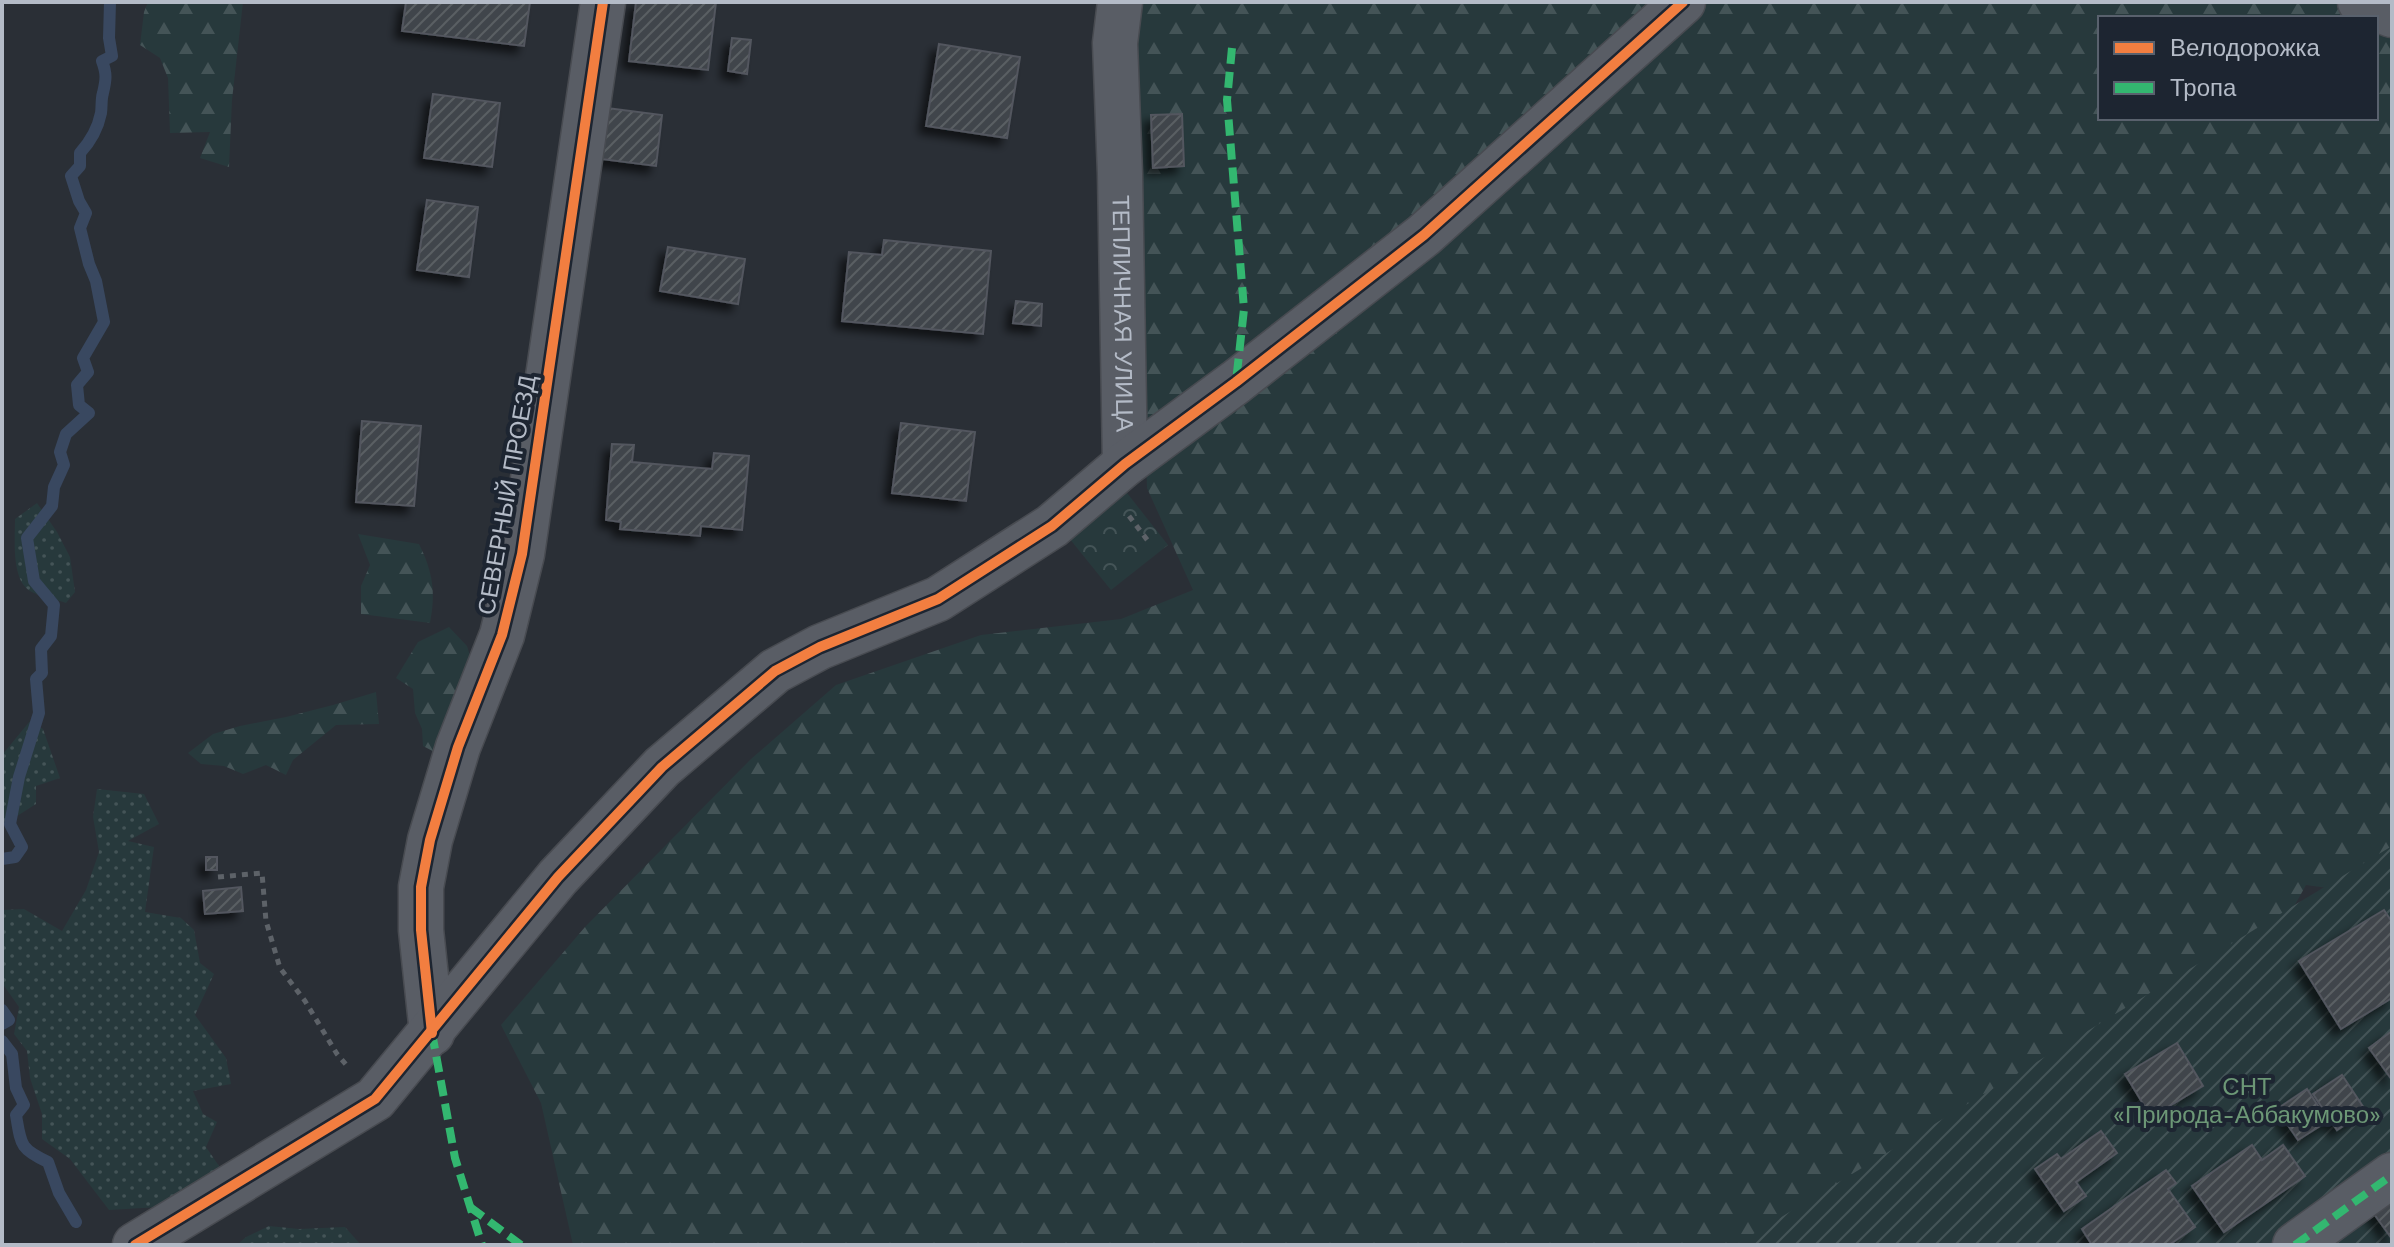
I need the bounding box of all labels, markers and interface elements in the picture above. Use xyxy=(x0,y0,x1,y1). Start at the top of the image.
legend xyxy=(2098,16,2378,120)
text: Велодорожка xyxy=(2170,34,2321,62)
text: Тропа xyxy=(2170,74,2237,102)
street label: ТЕПЛИЧНАЯ УЛИЦА xyxy=(1106,195,1138,432)
street label: СЕВЕРНЫЙ ПРОЕЗД xyxy=(472,373,542,617)
park label: СНТ «Природа-Аббакумово» xyxy=(2113,1073,2381,1129)

